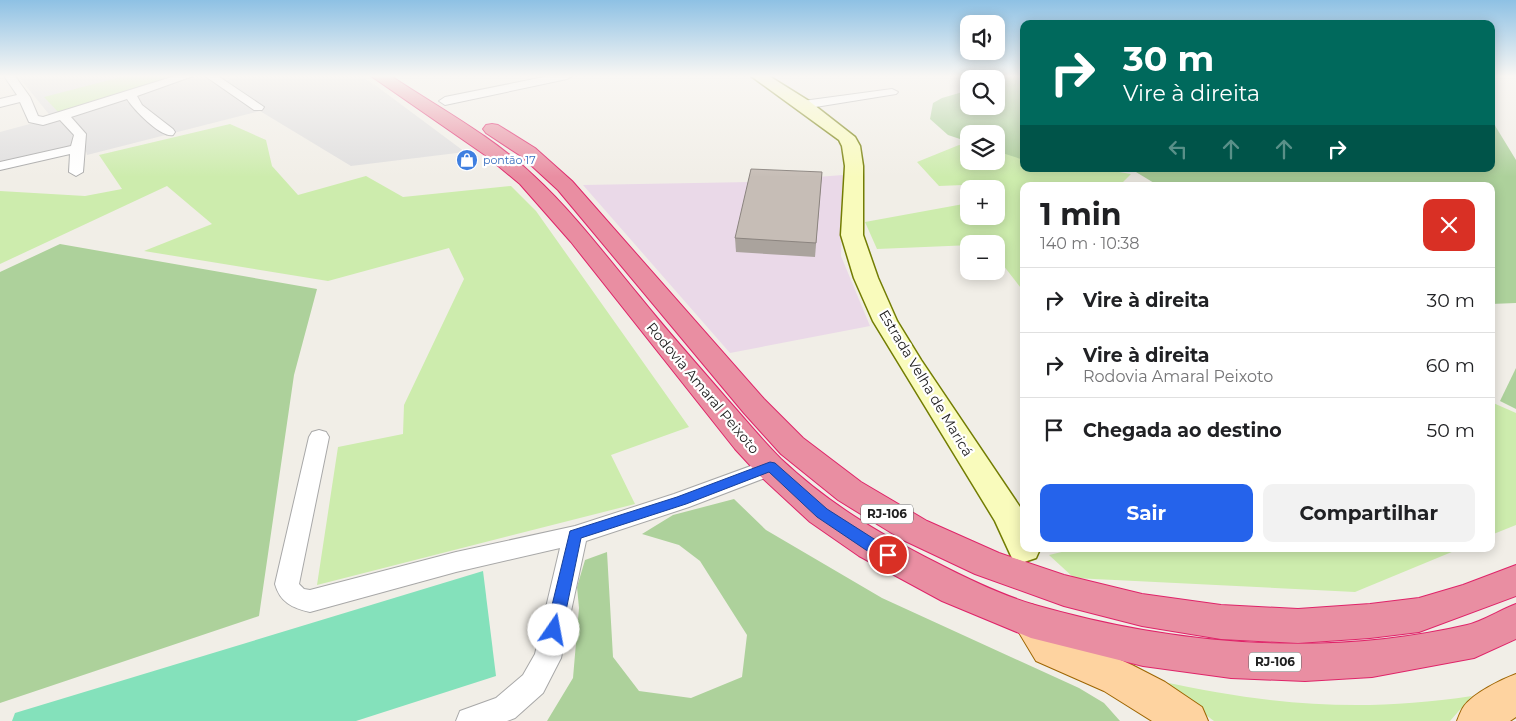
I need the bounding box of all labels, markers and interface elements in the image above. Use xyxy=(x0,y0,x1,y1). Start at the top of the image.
map controls xyxy=(960,15,1005,280)
button: sound xyxy=(960,15,1005,60)
text: 30 m xyxy=(1123,37,1214,80)
icon: right xyxy=(1040,40,1105,105)
button: search xyxy=(960,70,1005,115)
text: Vire à direita xyxy=(1123,80,1260,107)
button: layers xyxy=(960,125,1005,170)
icon: left xyxy=(1164,135,1192,163)
icon: ahead xyxy=(1217,135,1245,163)
icon: ahead xyxy=(1270,135,1298,163)
icon: right xyxy=(1323,135,1351,163)
shop icon: pontão 17 xyxy=(455,148,479,172)
place label: pontão 17 xyxy=(483,153,536,167)
button: + xyxy=(960,180,1005,225)
text: 1 min xyxy=(1040,196,1121,233)
button: close xyxy=(1423,199,1475,251)
text: 140 m · 10:38 xyxy=(1040,234,1140,253)
button: − xyxy=(960,235,1005,280)
icon: right xyxy=(1040,286,1068,314)
text: Vire à direita xyxy=(1083,289,1210,312)
text: 30 m xyxy=(1427,289,1475,312)
street label: Estrada Velha de Maricá xyxy=(875,306,977,460)
street label: Rodovia Amaral Peixoto xyxy=(643,318,764,458)
text: Vire à direita xyxy=(1083,344,1210,367)
icon: right xyxy=(1040,351,1068,379)
text: 60 m xyxy=(1426,354,1475,377)
text: Rodovia Amaral Peixoto xyxy=(1083,367,1273,386)
icon: arrive xyxy=(1040,416,1068,444)
text: Chegada ao destino xyxy=(1083,419,1282,442)
text: 50 m xyxy=(1427,419,1475,442)
button: Sair xyxy=(1040,484,1253,542)
button: Compartilhar xyxy=(1263,484,1475,542)
road number: RJ-106 xyxy=(861,504,913,524)
pin xyxy=(867,534,909,576)
icon: arrive xyxy=(874,541,902,569)
position arrow xyxy=(527,603,579,655)
road number: RJ-106 xyxy=(1249,652,1301,672)

